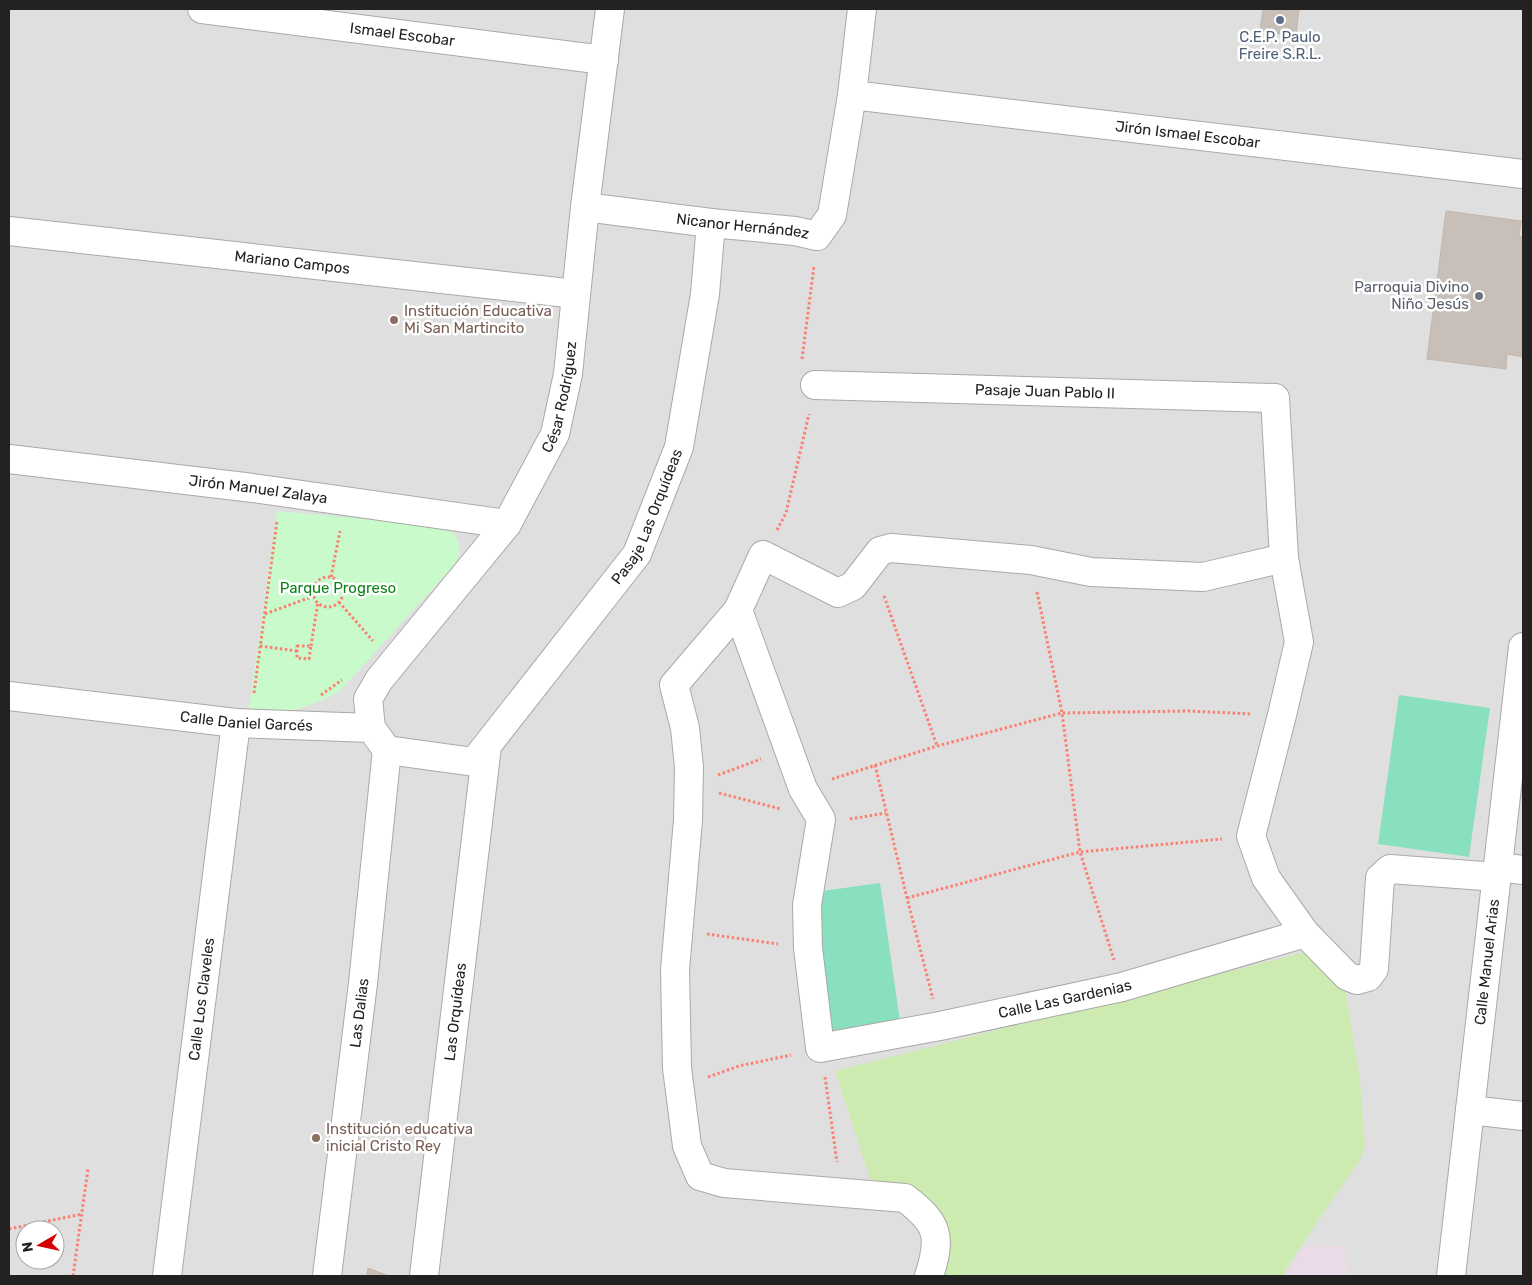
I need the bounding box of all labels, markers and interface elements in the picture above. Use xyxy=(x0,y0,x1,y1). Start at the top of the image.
marker: C.E.P. Paulo Freire S.R.L. xyxy=(1274,14,1286,26)
street label: Ismael Escobar xyxy=(349,19,456,50)
place label: C.E.P. Paulo Freire S.R.L. xyxy=(1239,28,1321,63)
street label: Jirón Ismael Escobar xyxy=(1114,117,1261,152)
street label: Nicanor Hernández xyxy=(675,210,811,243)
street label: Mariano Campos xyxy=(234,247,351,278)
place label: Parroquia Divino Niño Jesús xyxy=(1354,278,1469,313)
marker: Parroquia Divino Niño Jesús xyxy=(1473,290,1485,302)
place label: Institución Educativa Mi San Martincito xyxy=(404,302,552,337)
marker: Institución Educativa Mi San Martincito xyxy=(388,314,400,326)
street label: César Rodríguez xyxy=(538,340,580,456)
street label: Pasaje Juan Pablo II xyxy=(975,381,1115,402)
street label: Pasaje Las Orquídeas xyxy=(608,446,687,588)
street label: Jirón Manuel Zalaya xyxy=(188,471,329,507)
park label: Parque Progreso xyxy=(280,579,396,597)
street label: Calle Daniel Garcés xyxy=(179,707,314,735)
street label: Calle Manuel Arias xyxy=(1471,898,1503,1026)
street label: Calle Los Claveles xyxy=(185,936,218,1062)
street label: Las Orquídeas xyxy=(441,961,470,1062)
street label: Calle Las Gardenias xyxy=(997,976,1134,1022)
street label: Las Dalias xyxy=(346,977,372,1049)
place label: Institución educativa inicial Cristo Rey xyxy=(326,1120,473,1155)
marker: Institución educativa inicial Cristo Rey xyxy=(310,1132,322,1144)
north arrow xyxy=(15,1220,65,1270)
text: N xyxy=(18,1241,37,1253)

